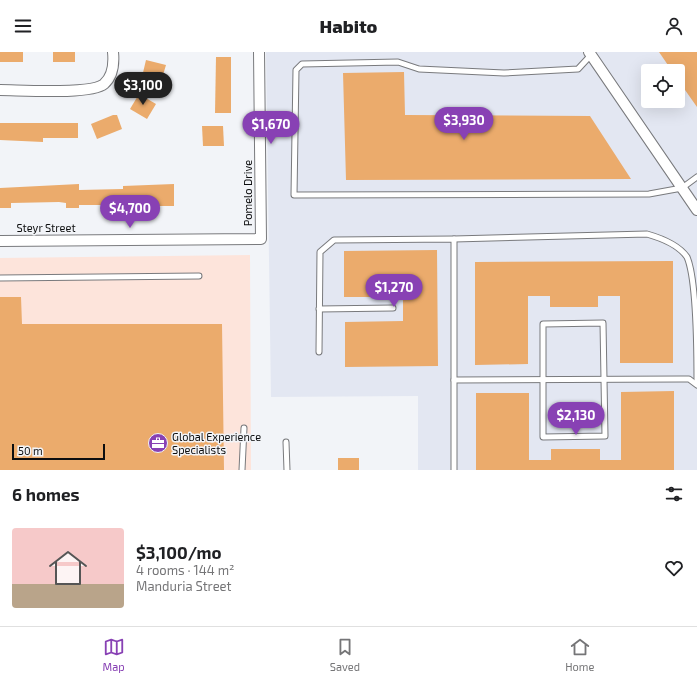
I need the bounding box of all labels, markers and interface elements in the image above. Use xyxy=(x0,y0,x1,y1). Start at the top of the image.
icon: menu xyxy=(12,15,34,37)
text: Habito xyxy=(320,15,377,37)
icon: person xyxy=(663,15,685,37)
map controls xyxy=(641,64,685,108)
button: locate xyxy=(641,64,685,108)
pin: $3,100 xyxy=(110,72,176,106)
text: $3,100 xyxy=(123,77,163,93)
pin: $3,930 xyxy=(431,107,497,141)
pin: $1,670 xyxy=(238,111,304,145)
text: $3,930 xyxy=(443,112,485,128)
text: $1,670 xyxy=(251,116,291,132)
street label: Pomelo Drive xyxy=(241,160,254,226)
pin: $4,700 xyxy=(97,195,163,229)
text: $4,700 xyxy=(109,200,151,216)
street label: Steyr Street xyxy=(16,221,76,234)
pin: $1,270 xyxy=(361,274,427,308)
text: $1,270 xyxy=(375,279,413,295)
pin: $2,130 xyxy=(543,402,609,436)
text: $2,130 xyxy=(557,407,595,423)
place label: Global Experience Specialists xyxy=(172,430,261,456)
office icon: Global Experience Specialists xyxy=(147,432,169,454)
scale bar xyxy=(12,442,105,461)
text: 50 m xyxy=(18,444,43,457)
icon: filters xyxy=(663,483,685,505)
text: 6 homes xyxy=(12,484,80,504)
text: $3,100/mo xyxy=(136,542,222,562)
icon: home xyxy=(44,544,92,592)
icon: heart xyxy=(663,557,685,579)
text: 4 rooms · 144 m² xyxy=(136,562,234,578)
text: Manduria Street xyxy=(136,578,232,594)
tab: Map xyxy=(103,636,125,673)
tab: Saved xyxy=(330,636,360,673)
tab: Home xyxy=(565,636,594,673)

